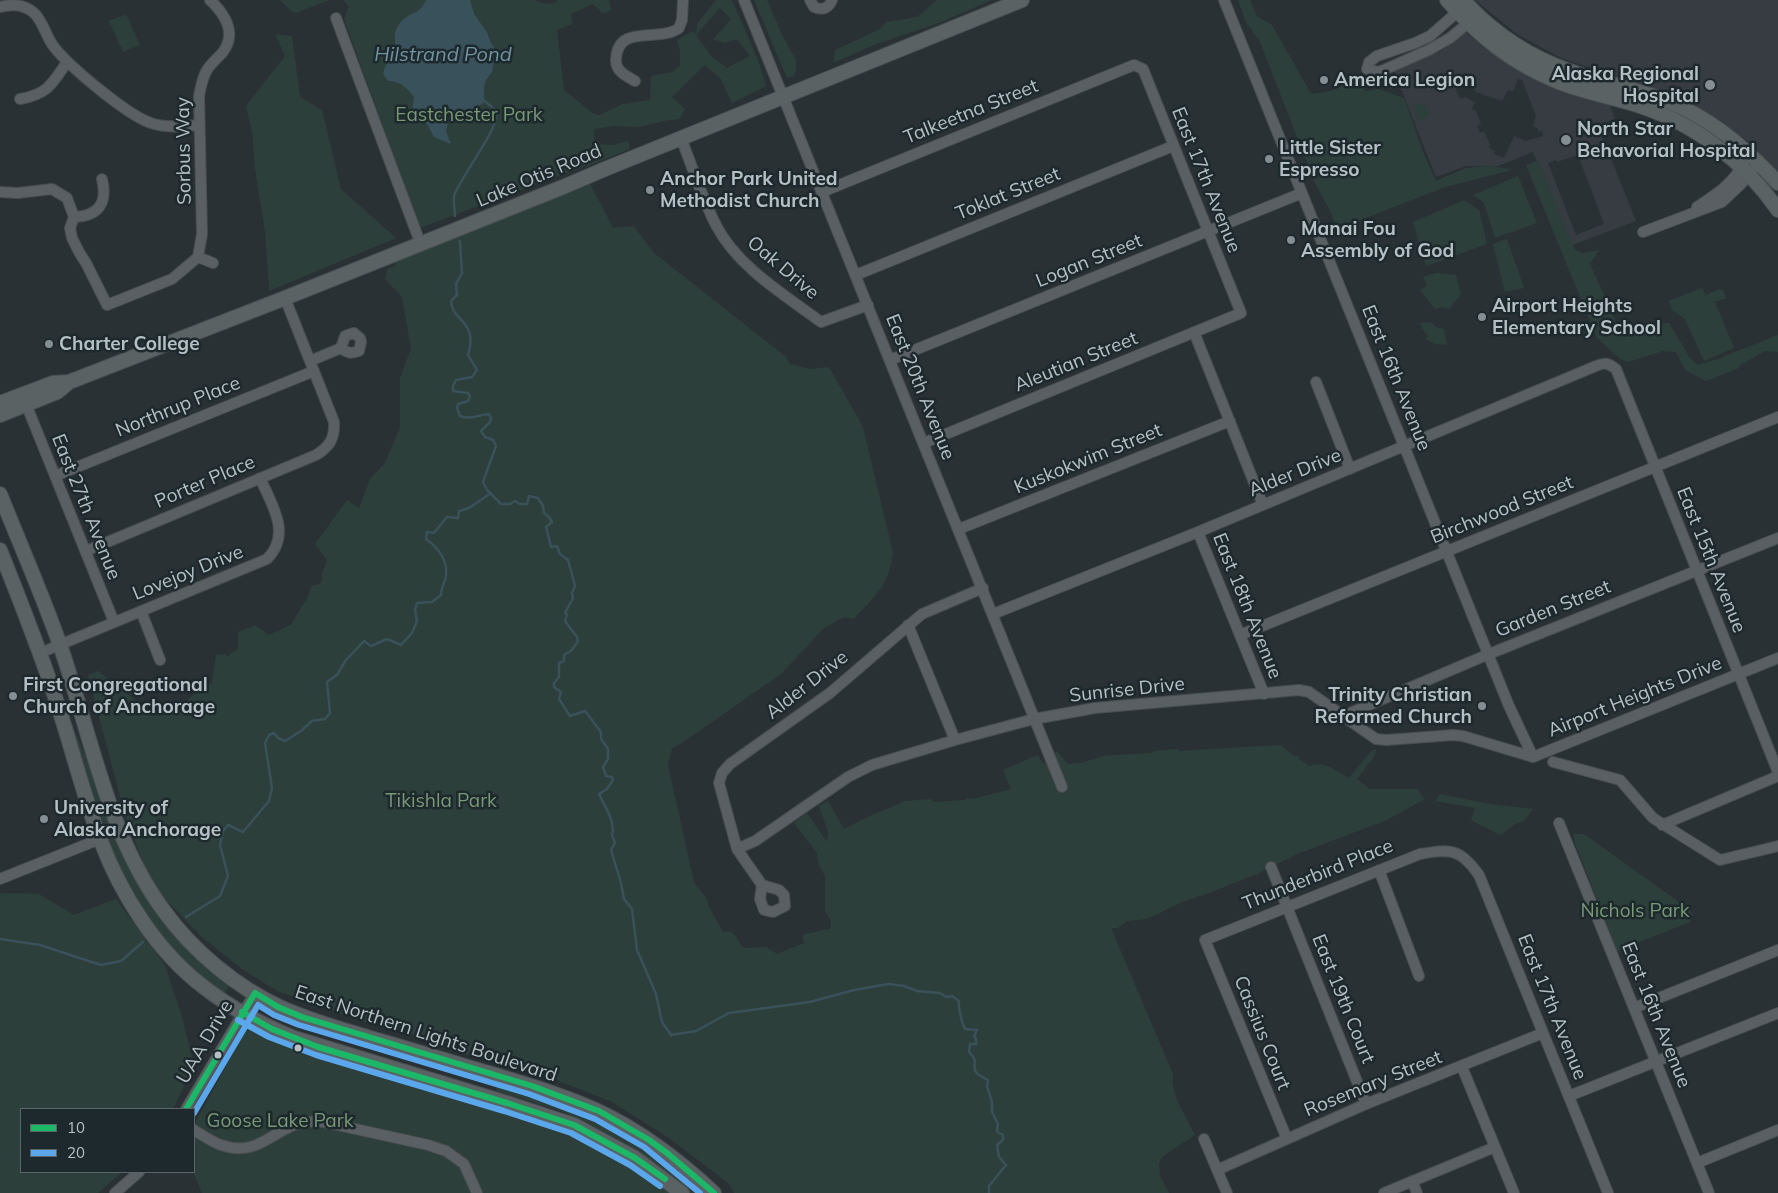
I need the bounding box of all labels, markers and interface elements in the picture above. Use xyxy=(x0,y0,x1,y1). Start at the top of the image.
water label: Hilstrand Pond xyxy=(374,43,512,67)
place label: Alaska Regional Hospital xyxy=(1551,63,1699,107)
place label: America Legion xyxy=(1334,69,1475,91)
marker: America Legion xyxy=(1318,74,1330,86)
street label: Talkeetna Street xyxy=(901,75,1041,149)
marker: Alaska Regional Hospital xyxy=(1703,78,1717,92)
street label: Sorbus Way xyxy=(172,97,196,205)
park label: Eastchester Park xyxy=(395,104,543,126)
street label: East 17th Avenue xyxy=(1166,104,1246,256)
place label: North Star Behavorial Hospital xyxy=(1577,118,1756,162)
marker: North Star Behavorial Hospital xyxy=(1559,133,1573,147)
place label: Little Sister Espresso xyxy=(1279,137,1381,181)
street label: Lake Otis Road xyxy=(473,139,605,213)
marker: Little Sister Espresso xyxy=(1263,153,1275,165)
street label: Toklat Street xyxy=(952,163,1064,225)
place label: Anchor Park United Methodist Church xyxy=(660,168,838,212)
marker: Anchor Park United Methodist Church xyxy=(644,184,656,196)
place label: Manai Fou Assembly of God xyxy=(1301,218,1454,262)
street label: Logan Street xyxy=(1033,229,1145,293)
street label: Oak Drive xyxy=(742,231,824,305)
marker: Manai Fou Assembly of God xyxy=(1285,234,1297,246)
place label: Airport Heights Elementary School xyxy=(1492,295,1661,339)
street label: East 16th Avenue xyxy=(1356,302,1436,454)
street label: East 20th Avenue xyxy=(880,311,960,463)
marker: Airport Heights Elementary School xyxy=(1476,311,1488,323)
street label: Aleutian Street xyxy=(1011,327,1141,397)
place label: Charter College xyxy=(59,333,200,355)
marker: Charter College xyxy=(43,338,55,350)
street label: Northrup Place xyxy=(112,372,244,442)
street label: Kuskokwim Street xyxy=(1011,419,1165,499)
street label: East 27th Avenue xyxy=(46,431,126,583)
street label: Alder Drive xyxy=(1245,444,1345,502)
street label: Porter Place xyxy=(151,451,259,513)
street label: Birchwood Street xyxy=(1427,471,1577,549)
street label: East 15th Avenue xyxy=(1671,484,1751,636)
street label: East 18th Avenue xyxy=(1207,530,1287,682)
street label: Lovejoy Drive xyxy=(129,540,247,606)
street label: Garden Street xyxy=(1492,575,1614,643)
street label: Alder Drive xyxy=(761,646,853,724)
street label: Airport Heights Drive xyxy=(1545,652,1725,742)
street label: Sunrise Drive xyxy=(1068,673,1186,707)
place label: First Congregational Church of Anchorage xyxy=(23,674,215,718)
place label: Trinity Christian Reformed Church xyxy=(1314,684,1472,728)
marker: First Congregational Church of Anchorage xyxy=(7,690,19,702)
marker: Trinity Christian Reformed Church xyxy=(1476,700,1488,712)
park label: Tikishla Park xyxy=(385,790,497,812)
place label: University of Alaska Anchorage xyxy=(54,797,221,841)
marker: University of Alaska Anchorage xyxy=(38,813,50,825)
street label: Thunderbird Place xyxy=(1239,834,1397,916)
park label: Nichols Park xyxy=(1580,900,1690,922)
street label: East 19th Court xyxy=(1307,931,1379,1067)
street label: East 17th Avenue xyxy=(1512,931,1592,1083)
street label: East 16th Avenue xyxy=(1616,939,1696,1091)
street label: Cassius Court xyxy=(1229,973,1295,1093)
street label: East Northern Lights Boulevard xyxy=(292,981,560,1087)
street label: UAA Drive xyxy=(172,996,238,1088)
unlabelled marker xyxy=(293,1043,303,1053)
street label: Rosemary Street xyxy=(1301,1046,1445,1122)
unlabelled marker xyxy=(213,1050,223,1060)
legend xyxy=(20,1108,195,1173)
park label: Goose Lake Park xyxy=(207,1110,353,1132)
text: 10 xyxy=(67,1118,85,1137)
text: 20 xyxy=(67,1143,85,1162)

